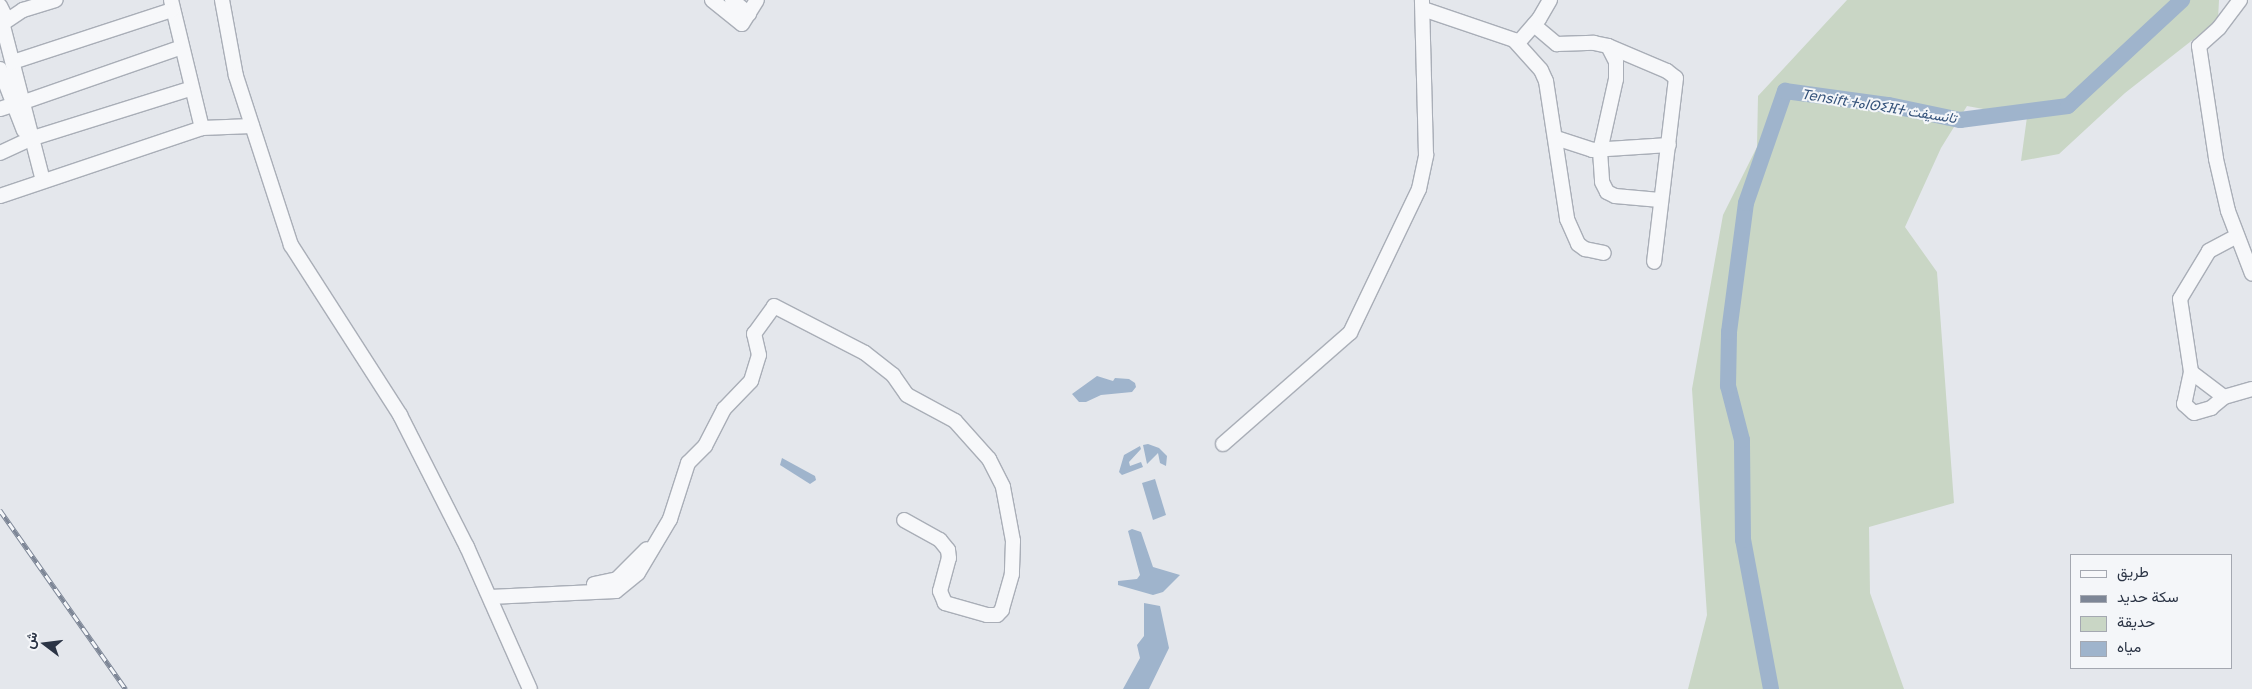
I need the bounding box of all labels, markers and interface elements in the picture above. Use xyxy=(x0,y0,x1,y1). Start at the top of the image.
water label: Tensift ⵜⴰⵏⵙⵉⴼⵜ تانسيفت xyxy=(1800,85,1958,127)
legend xyxy=(2070,554,2232,669)
text: طريق xyxy=(2117,562,2149,580)
text: سكة حديد xyxy=(2117,587,2179,605)
text: حديقة xyxy=(2117,612,2155,630)
north arrow xyxy=(20,619,70,669)
text: ش xyxy=(20,630,40,650)
text: مياه xyxy=(2117,637,2141,655)

